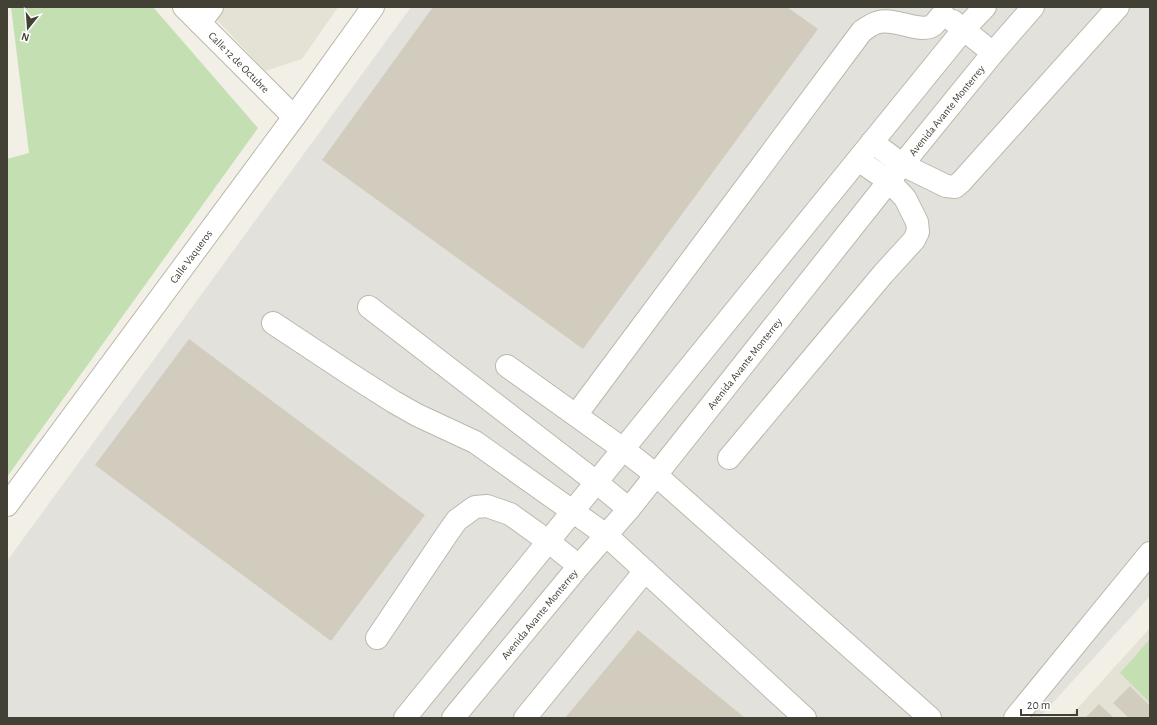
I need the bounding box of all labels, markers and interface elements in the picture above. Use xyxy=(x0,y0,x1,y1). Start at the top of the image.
north arrow xyxy=(8,8,48,48)
street label: Calle 12 de Octubre xyxy=(207,30,272,95)
text: N xyxy=(20,31,30,43)
street label: Avenida Avante Monterrey xyxy=(907,63,987,158)
street label: Calle Vaqueros xyxy=(168,228,214,285)
street label: Avenida Avante Monterrey xyxy=(705,315,784,411)
street label: Avenida Avante Monterrey xyxy=(499,567,580,661)
scale bar xyxy=(1021,691,1077,717)
text: 20 m xyxy=(1027,699,1050,711)

